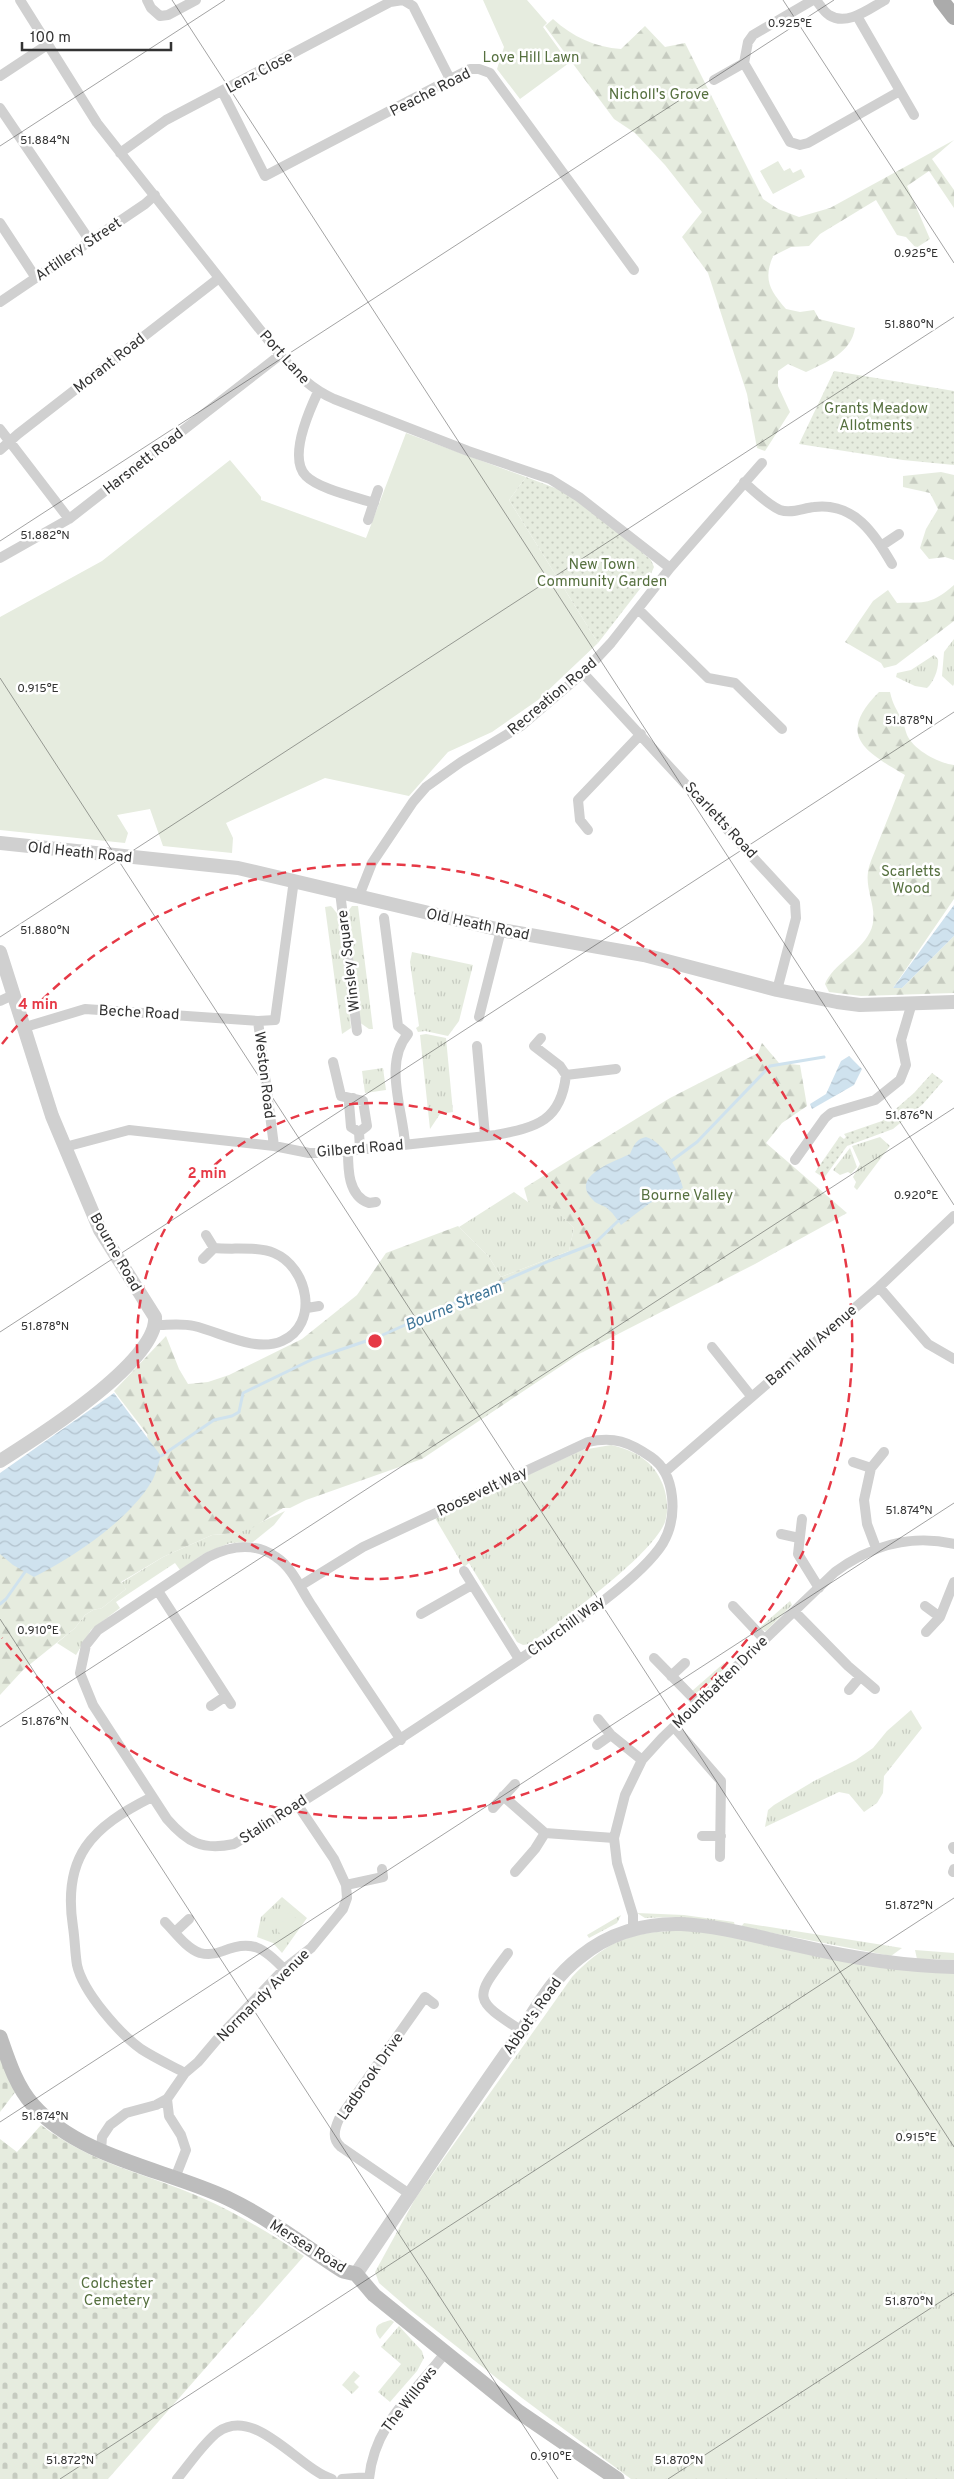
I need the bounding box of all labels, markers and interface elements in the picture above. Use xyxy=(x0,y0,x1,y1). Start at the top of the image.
text: 0.925°E xyxy=(768,16,812,32)
scale bar xyxy=(22,20,171,52)
text: 100 m xyxy=(30,29,71,48)
street label: Lenz Close xyxy=(223,48,296,99)
park label: Love Hill Lawn xyxy=(483,49,579,68)
street label: Peache Road xyxy=(387,65,474,122)
park label: Nicholl's Grove xyxy=(609,86,709,105)
text: 51.884°N xyxy=(20,133,70,149)
street label: Artillery Street xyxy=(32,214,126,286)
text: 0.925°E xyxy=(894,246,938,262)
text: 51.880°N xyxy=(884,317,934,333)
street label: Port Lane xyxy=(255,327,313,389)
street label: Morant Road xyxy=(70,330,150,398)
park label: Grants Meadow Allotments xyxy=(824,400,928,436)
street label: Harsnett Road xyxy=(100,425,188,499)
text: 51.882°N xyxy=(20,528,70,544)
park label: New Town Community Garden xyxy=(537,556,667,592)
street label: Recreation Road xyxy=(504,654,601,740)
text: 0.915°E xyxy=(17,681,59,697)
text: 51.878°N xyxy=(885,713,933,729)
street label: Scarletts Road xyxy=(680,779,760,863)
street label: Old Heath Road xyxy=(27,839,133,868)
park label: Scarletts Wood xyxy=(881,863,941,899)
street label: Old Heath Road xyxy=(424,905,531,946)
street label: Winsley Square xyxy=(334,909,365,1013)
text: 51.880°N xyxy=(20,923,70,939)
text: 4 min xyxy=(18,996,58,1015)
street label: Beche Road xyxy=(98,1002,180,1025)
street label: Weston Road xyxy=(249,1031,278,1120)
text: 51.876°N xyxy=(885,1108,933,1124)
street label: Gilberd Road xyxy=(316,1136,404,1163)
text: 2 min xyxy=(187,1165,227,1184)
park label: Bourne Valley xyxy=(641,1187,733,1206)
text: 0.920°E xyxy=(894,1188,938,1204)
street label: Bourne Road xyxy=(85,1210,145,1295)
water label: Bourne Stream xyxy=(402,1277,505,1336)
street label: Barn Hall Avenue xyxy=(762,1301,861,1391)
text: 51.878°N xyxy=(21,1319,69,1335)
centre of rings xyxy=(366,1332,384,1350)
street label: Roosevelt Way xyxy=(434,1463,531,1522)
text: 51.874°N xyxy=(885,1503,933,1519)
street label: Churchill Way xyxy=(524,1593,609,1662)
text: 0.910°E xyxy=(17,1623,59,1639)
street label: Mountbatten Drive xyxy=(669,1633,773,1734)
text: 51.876°N xyxy=(21,1714,69,1730)
street label: Stalin Road xyxy=(236,1791,311,1849)
text: 51.872°N xyxy=(885,1898,933,1914)
street label: Normandy Avenue xyxy=(214,1946,315,2047)
street label: Abbot's Road xyxy=(500,1975,567,2059)
street label: Ladbrook Drive xyxy=(334,2029,408,2124)
text: 51.874°N xyxy=(21,2109,69,2125)
text: 0.915°E xyxy=(895,2130,937,2146)
street label: Mersea Road xyxy=(265,2216,349,2278)
park label: Colchester Cemetery xyxy=(81,2275,153,2311)
text: 51.870°N xyxy=(885,2294,933,2310)
street label: The Willows xyxy=(378,2363,442,2437)
text: 0.910°E xyxy=(530,2449,572,2465)
text: 51.872°N xyxy=(46,2453,94,2469)
text: 51.870°N xyxy=(655,2453,703,2469)

